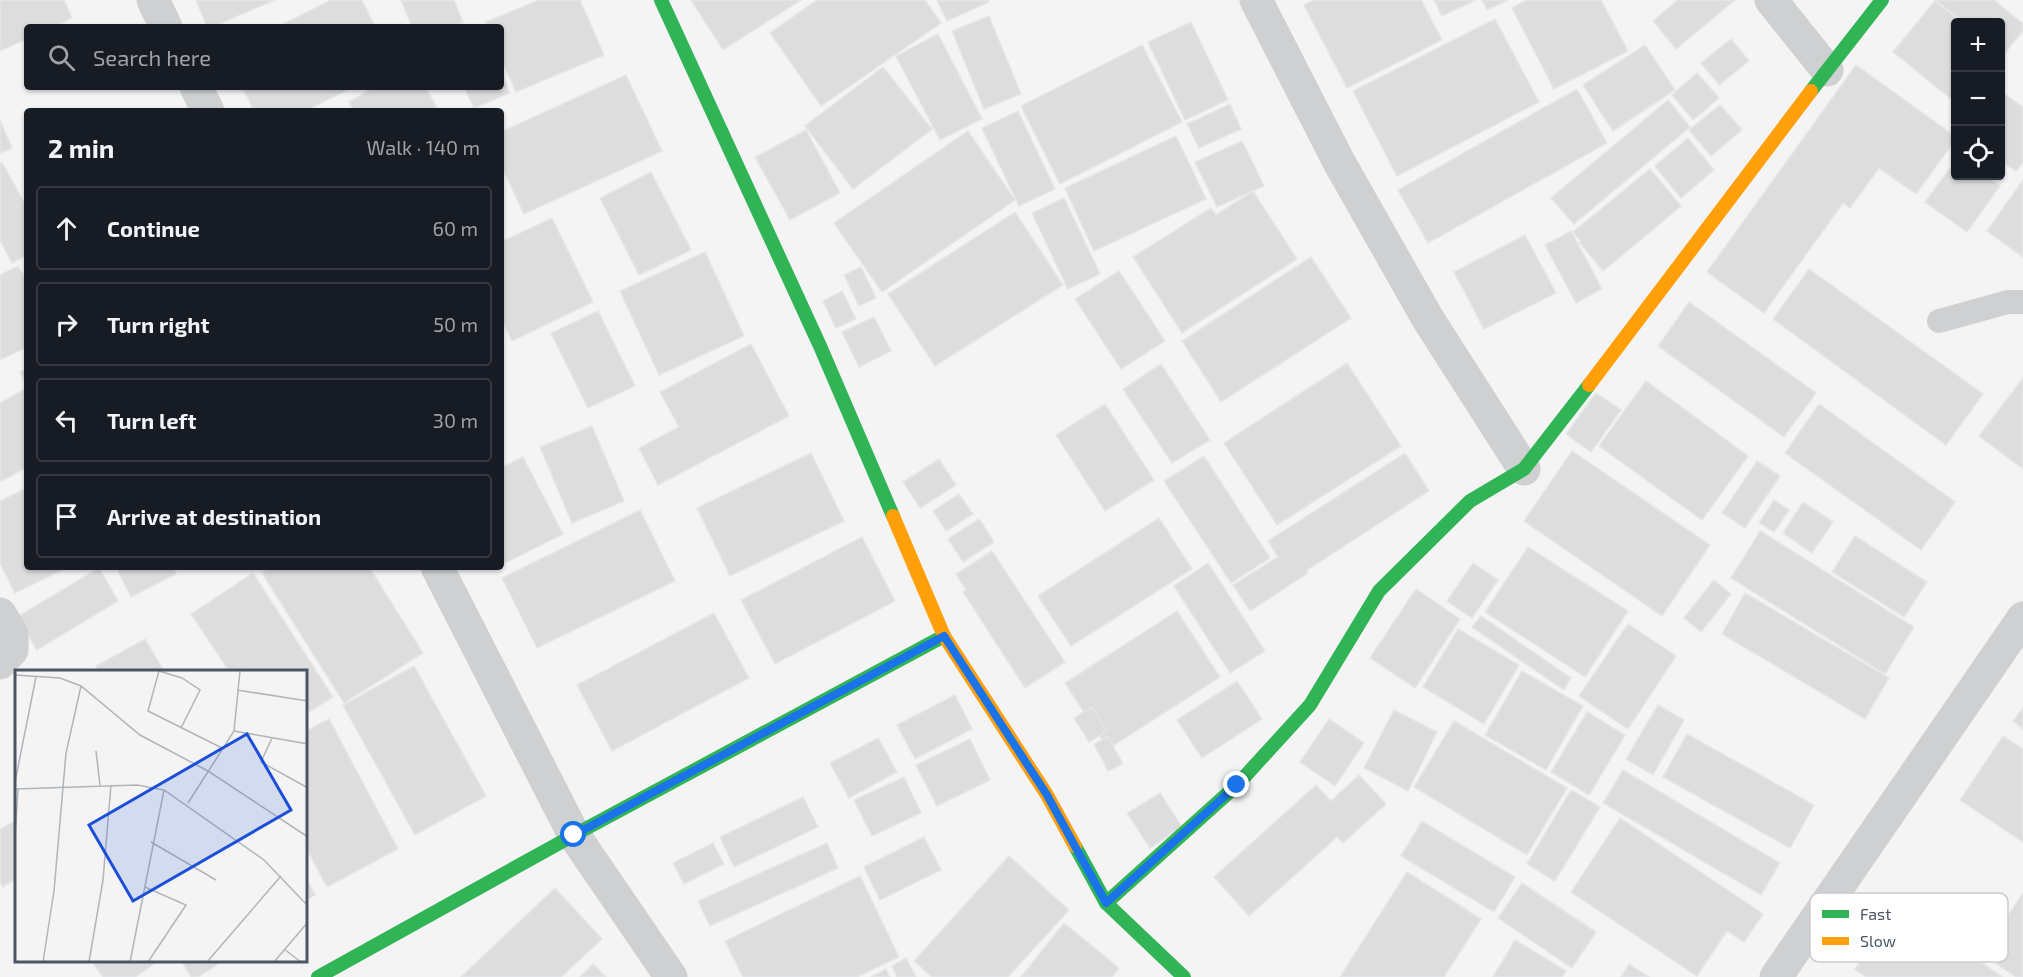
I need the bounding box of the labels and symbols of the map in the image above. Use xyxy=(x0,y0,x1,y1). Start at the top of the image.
inset map xyxy=(15,670,308,962)
route end xyxy=(1223,771,1249,797)
route start xyxy=(560,821,586,847)
legend xyxy=(1810,893,2008,962)
text: Fast xyxy=(1860,904,1891,923)
text: Slow xyxy=(1860,931,1896,950)

